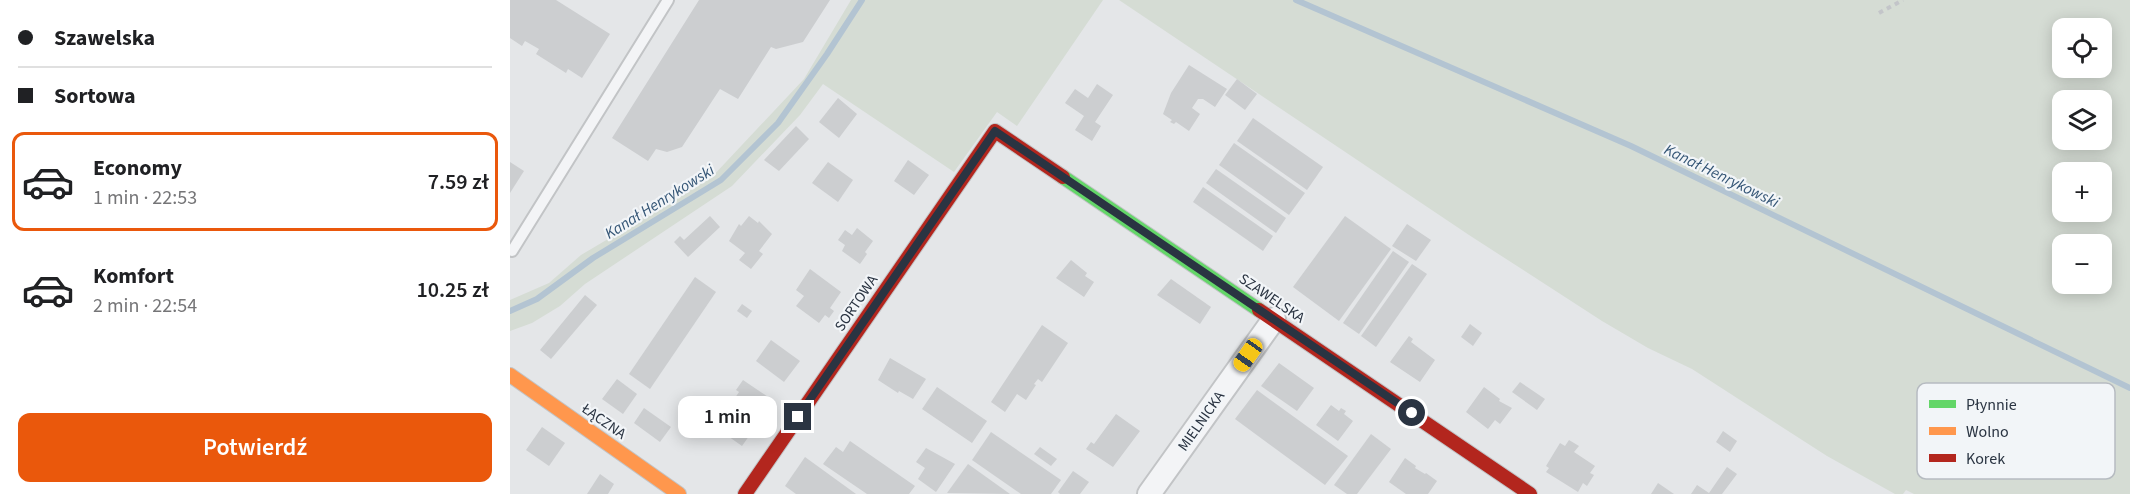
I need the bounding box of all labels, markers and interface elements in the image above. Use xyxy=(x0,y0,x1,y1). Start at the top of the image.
map controls xyxy=(2052,18,2112,294)
button: locate xyxy=(2052,18,2112,78)
text: Szawelska xyxy=(54,22,155,54)
text: Sortowa xyxy=(54,80,136,112)
button: layers xyxy=(2052,90,2112,150)
water label: Kanał Henrykowski xyxy=(1660,139,1783,213)
text: Economy xyxy=(93,152,182,184)
icon: car xyxy=(21,155,75,209)
water label: Kanał Henrykowski xyxy=(600,159,719,244)
button: + xyxy=(2052,162,2112,222)
text: 7.59 zł xyxy=(428,166,489,198)
text: 1 min · 22:53 xyxy=(93,184,197,212)
button: − xyxy=(2052,234,2112,294)
text: Komfort xyxy=(93,260,174,292)
icon: car xyxy=(21,263,75,317)
street label: SZAWELSKA xyxy=(1235,269,1310,329)
street label: SORTOWA xyxy=(830,270,883,336)
text: 10.25 zł xyxy=(416,274,489,306)
text: 2 min · 22:54 xyxy=(93,292,197,320)
car xyxy=(1230,335,1266,375)
legend xyxy=(1917,383,2115,479)
street label: MIELNICKA xyxy=(1173,386,1230,456)
text: Płynnie xyxy=(1966,394,2017,416)
callout: 1 min xyxy=(678,396,777,438)
street label: ŁĄCZNA xyxy=(576,398,631,445)
route start xyxy=(1398,399,1425,426)
text: 1 min xyxy=(704,403,751,431)
route end xyxy=(784,403,811,430)
button: Potwierdź xyxy=(18,413,492,482)
text: Wolno xyxy=(1966,421,2009,443)
text: Korek xyxy=(1966,448,2005,470)

